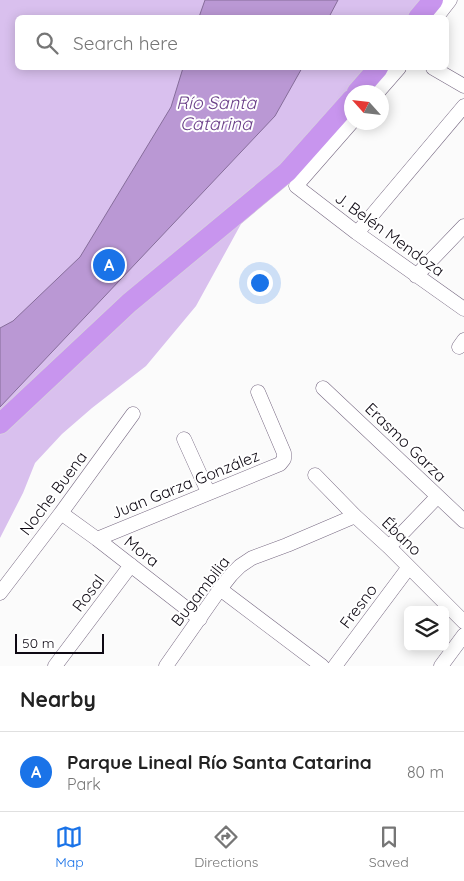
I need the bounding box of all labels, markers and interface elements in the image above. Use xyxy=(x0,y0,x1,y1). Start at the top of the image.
search box xyxy=(15,15,449,70)
icon: search xyxy=(33,29,61,57)
text: Search here xyxy=(73,31,178,55)
north arrow xyxy=(344,85,389,130)
water label: Río Santa Catarina xyxy=(176,91,257,135)
street label: J. Belén Mendoza xyxy=(331,188,449,280)
pin: A xyxy=(93,246,125,284)
your location xyxy=(247,270,273,296)
street label: Erasmo Garza xyxy=(361,398,451,486)
street label: Juan Garza González xyxy=(108,445,262,523)
street label: Noche Buena xyxy=(15,447,91,539)
street label: Ébano xyxy=(378,512,426,560)
street label: Mora xyxy=(121,531,163,571)
street label: Bugambilia xyxy=(166,552,234,630)
street label: Rosal xyxy=(68,570,108,616)
street label: Fresno xyxy=(335,580,381,632)
map controls xyxy=(404,606,449,651)
button: layers xyxy=(404,606,449,651)
scale bar xyxy=(15,631,104,654)
text: 50 m xyxy=(22,634,55,652)
text: Nearby xyxy=(20,686,96,712)
text: Parque Lineal Río Santa Catarina xyxy=(67,750,372,774)
text: A xyxy=(31,762,41,782)
text: 80 m xyxy=(407,762,444,782)
text: Park xyxy=(67,774,101,794)
tab: Map xyxy=(55,823,84,871)
tab: Directions xyxy=(194,823,258,871)
tab: Saved xyxy=(369,823,409,871)

